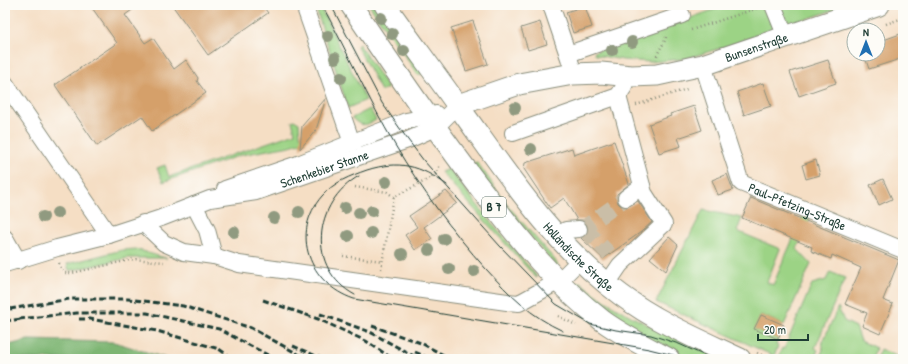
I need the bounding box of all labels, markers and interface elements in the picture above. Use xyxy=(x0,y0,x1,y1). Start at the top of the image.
north arrow xyxy=(846,22,886,62)
text: N xyxy=(863,25,869,39)
street label: Bunsenstraße xyxy=(722,28,790,66)
street label: Schenkebier Stanne xyxy=(278,145,371,192)
street label: Paul-Pfetzing-Straße xyxy=(746,178,849,235)
road number: B 7 xyxy=(482,197,506,217)
street label: Holländische Straße xyxy=(539,218,618,295)
scale bar xyxy=(758,316,808,342)
text: 20 m xyxy=(764,321,786,338)

